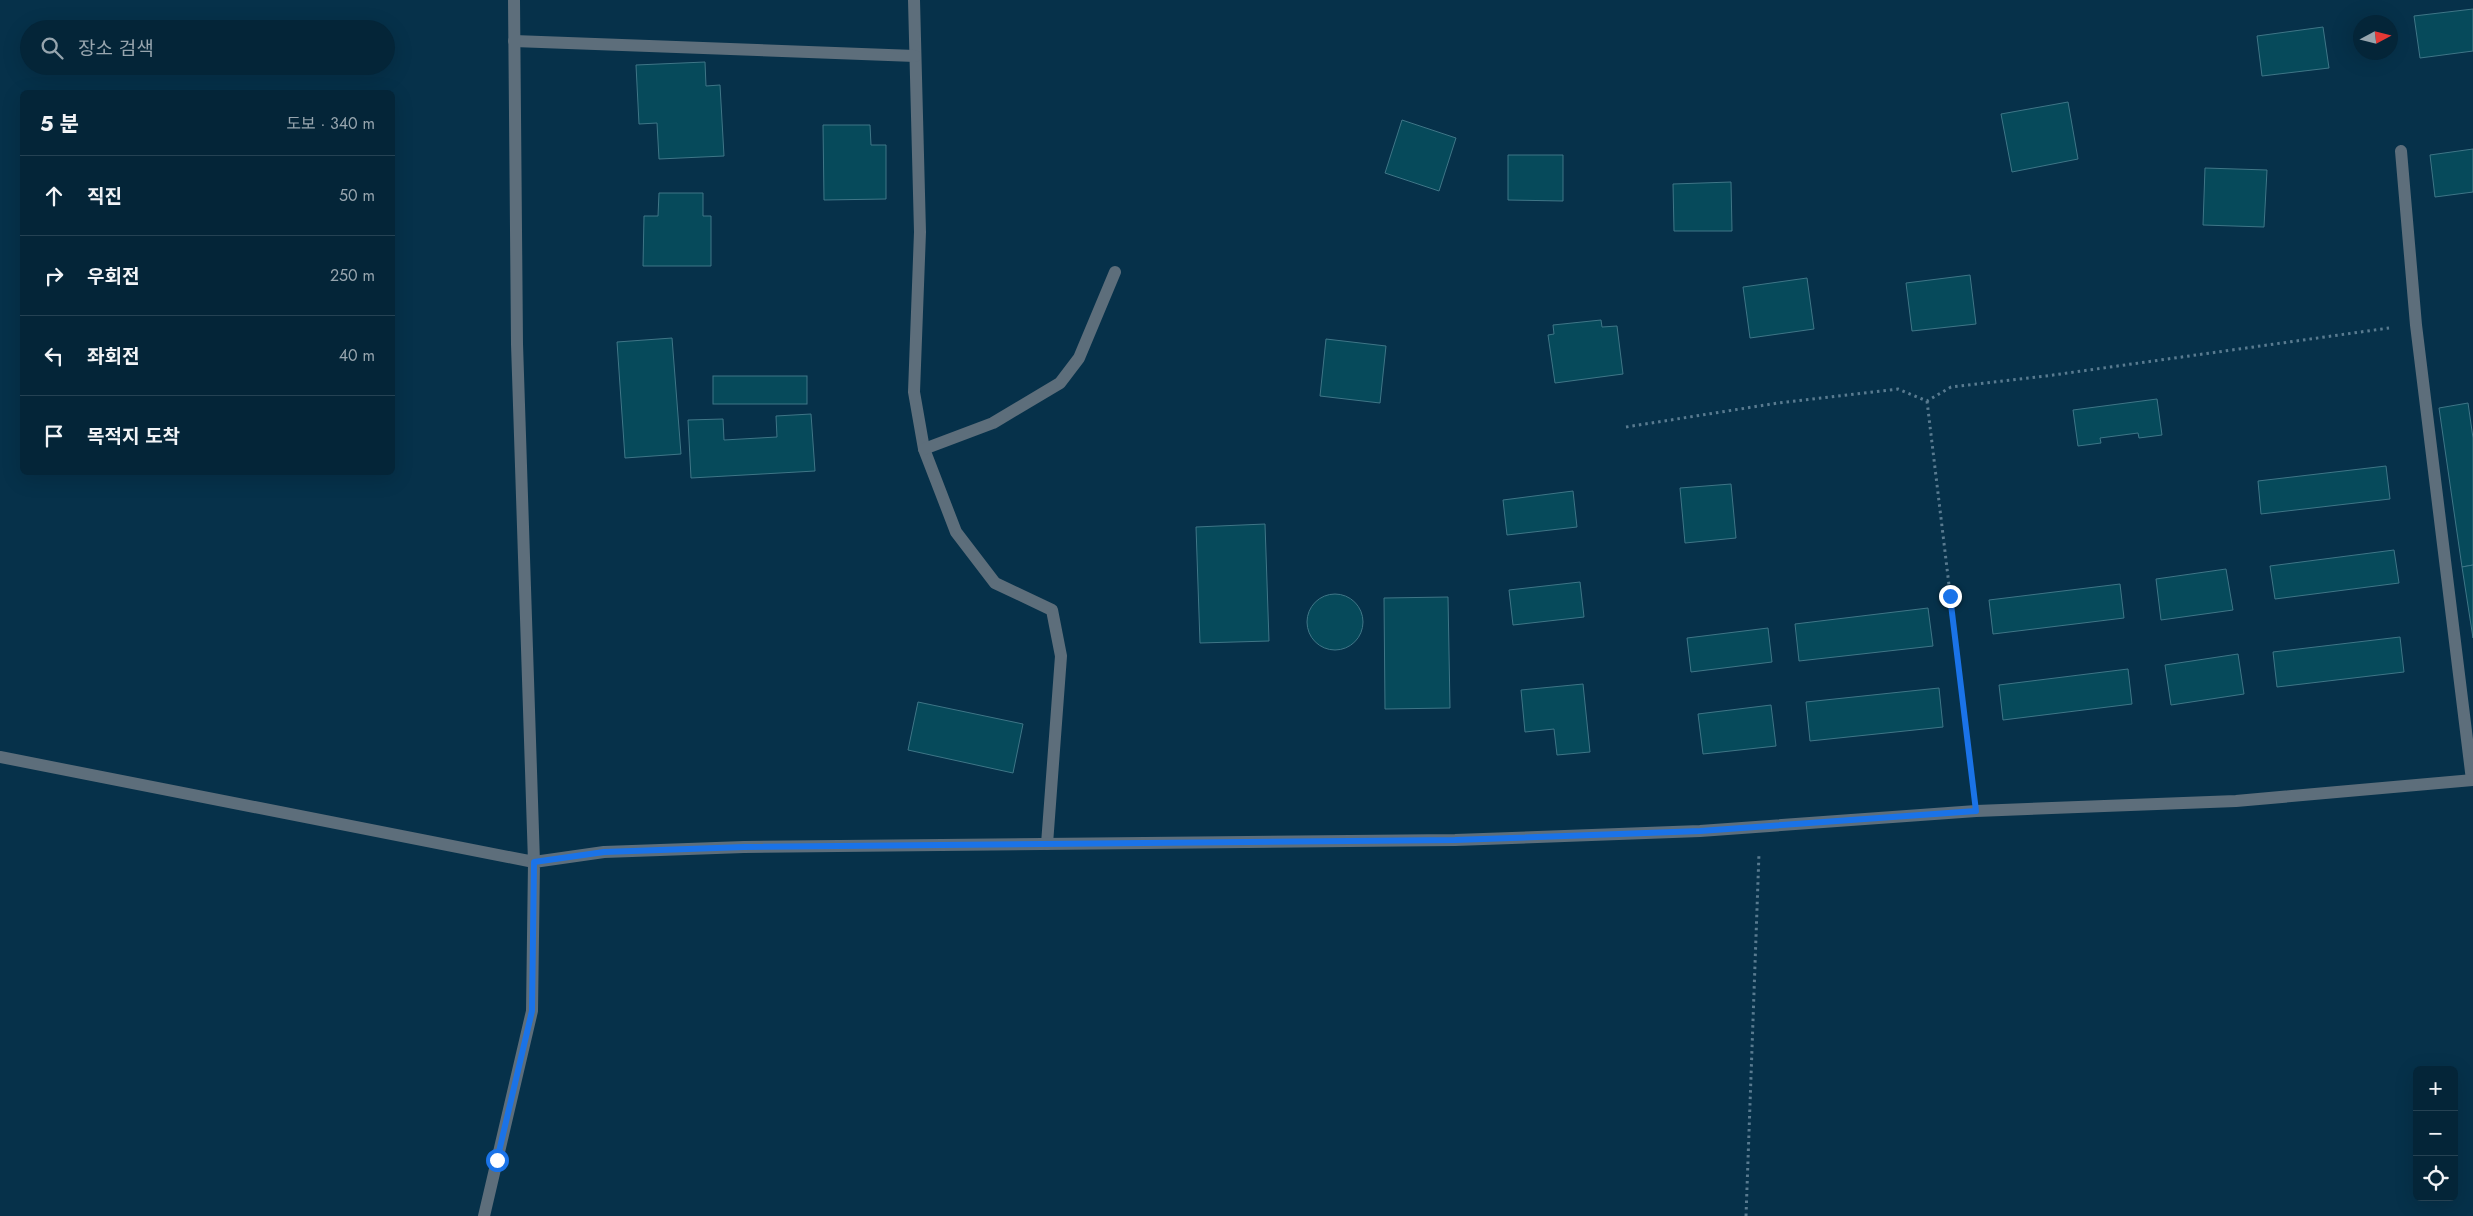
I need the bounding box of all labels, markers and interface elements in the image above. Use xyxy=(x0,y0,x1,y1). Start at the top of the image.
north arrow xyxy=(2353,15,2398,60)
search box xyxy=(20,20,395,75)
icon: search xyxy=(38,34,66,62)
text: 장소 검색 xyxy=(78,35,154,62)
text: 5 분 xyxy=(40,109,79,139)
text: 도보 · 340 m xyxy=(286,112,375,135)
icon: ahead xyxy=(40,182,68,210)
text: 직진 xyxy=(87,183,122,210)
text: 50 m xyxy=(339,184,375,207)
icon: right xyxy=(40,262,68,290)
text: 우회전 xyxy=(87,263,139,290)
text: 250 m xyxy=(330,264,375,287)
icon: left xyxy=(40,342,68,370)
text: 좌회전 xyxy=(87,343,139,370)
text: 40 m xyxy=(339,344,375,367)
icon: arrive xyxy=(40,422,68,450)
text: 목적지 도착 xyxy=(87,423,180,450)
route end xyxy=(1939,585,1962,608)
map controls xyxy=(2413,1066,2458,1201)
button: + xyxy=(2413,1066,2458,1111)
button: − xyxy=(2413,1111,2458,1156)
route start xyxy=(486,1149,509,1172)
button: locate xyxy=(2413,1156,2458,1201)

